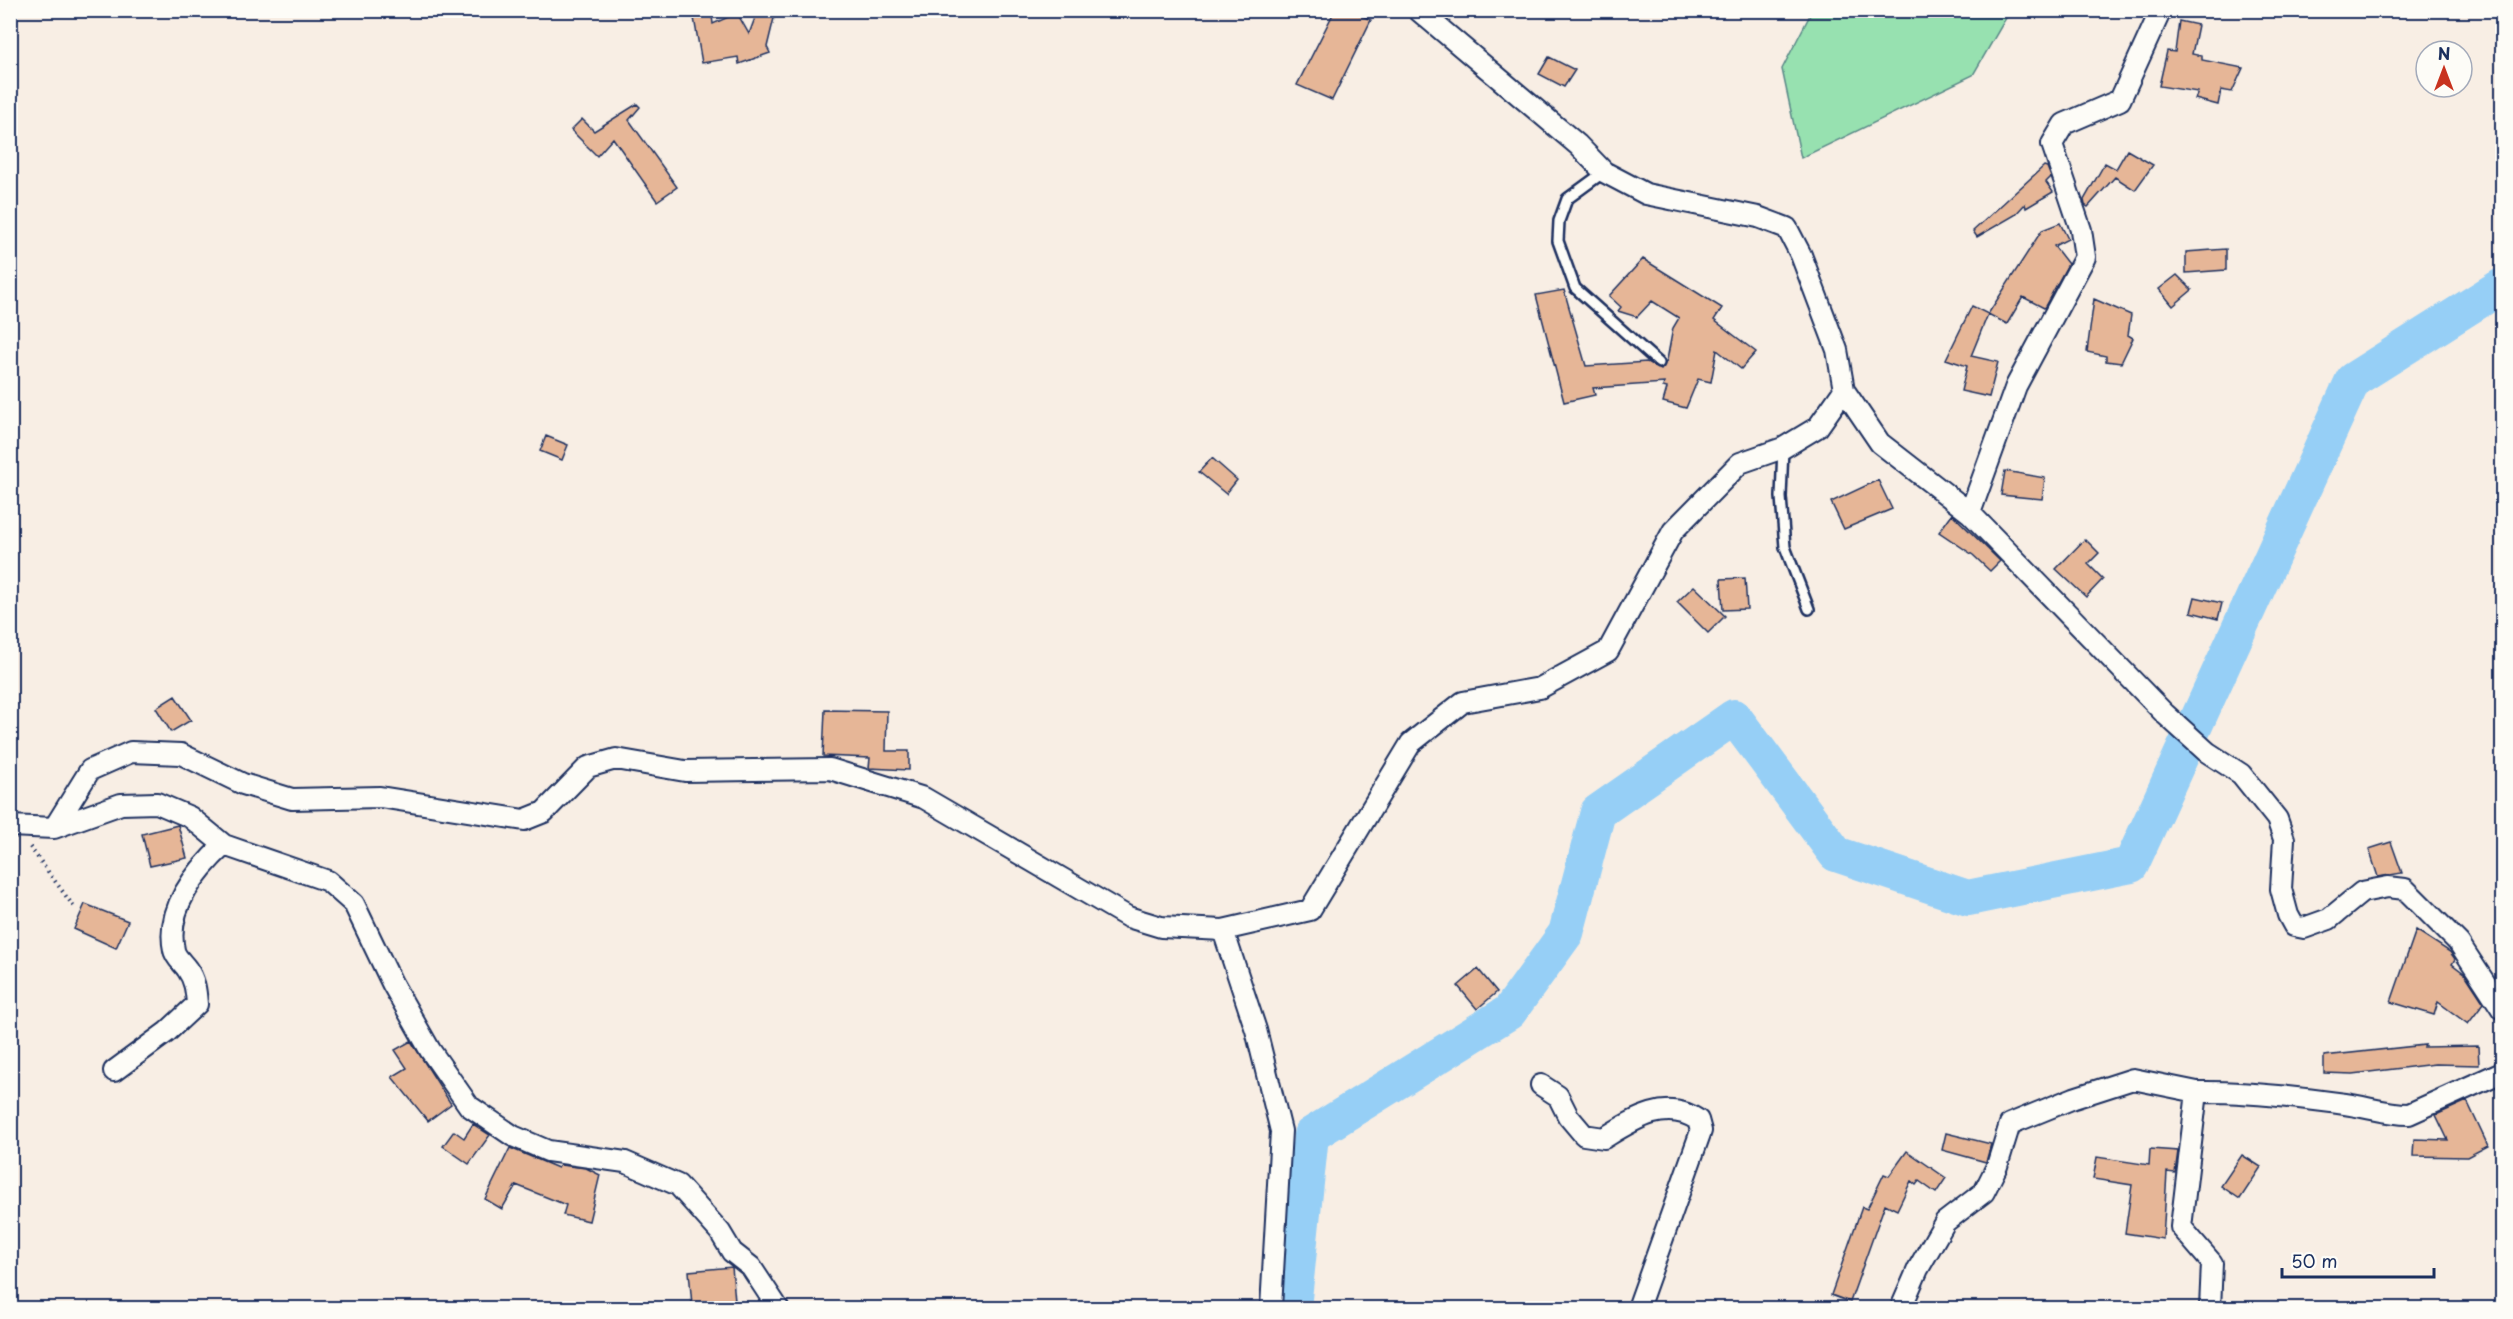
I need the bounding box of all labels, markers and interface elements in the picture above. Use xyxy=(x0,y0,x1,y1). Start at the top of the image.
north arrow xyxy=(2414,39,2474,99)
text: N xyxy=(2438,41,2450,65)
scale bar xyxy=(2282,1241,2434,1279)
text: 50 m xyxy=(2291,1247,2338,1274)

